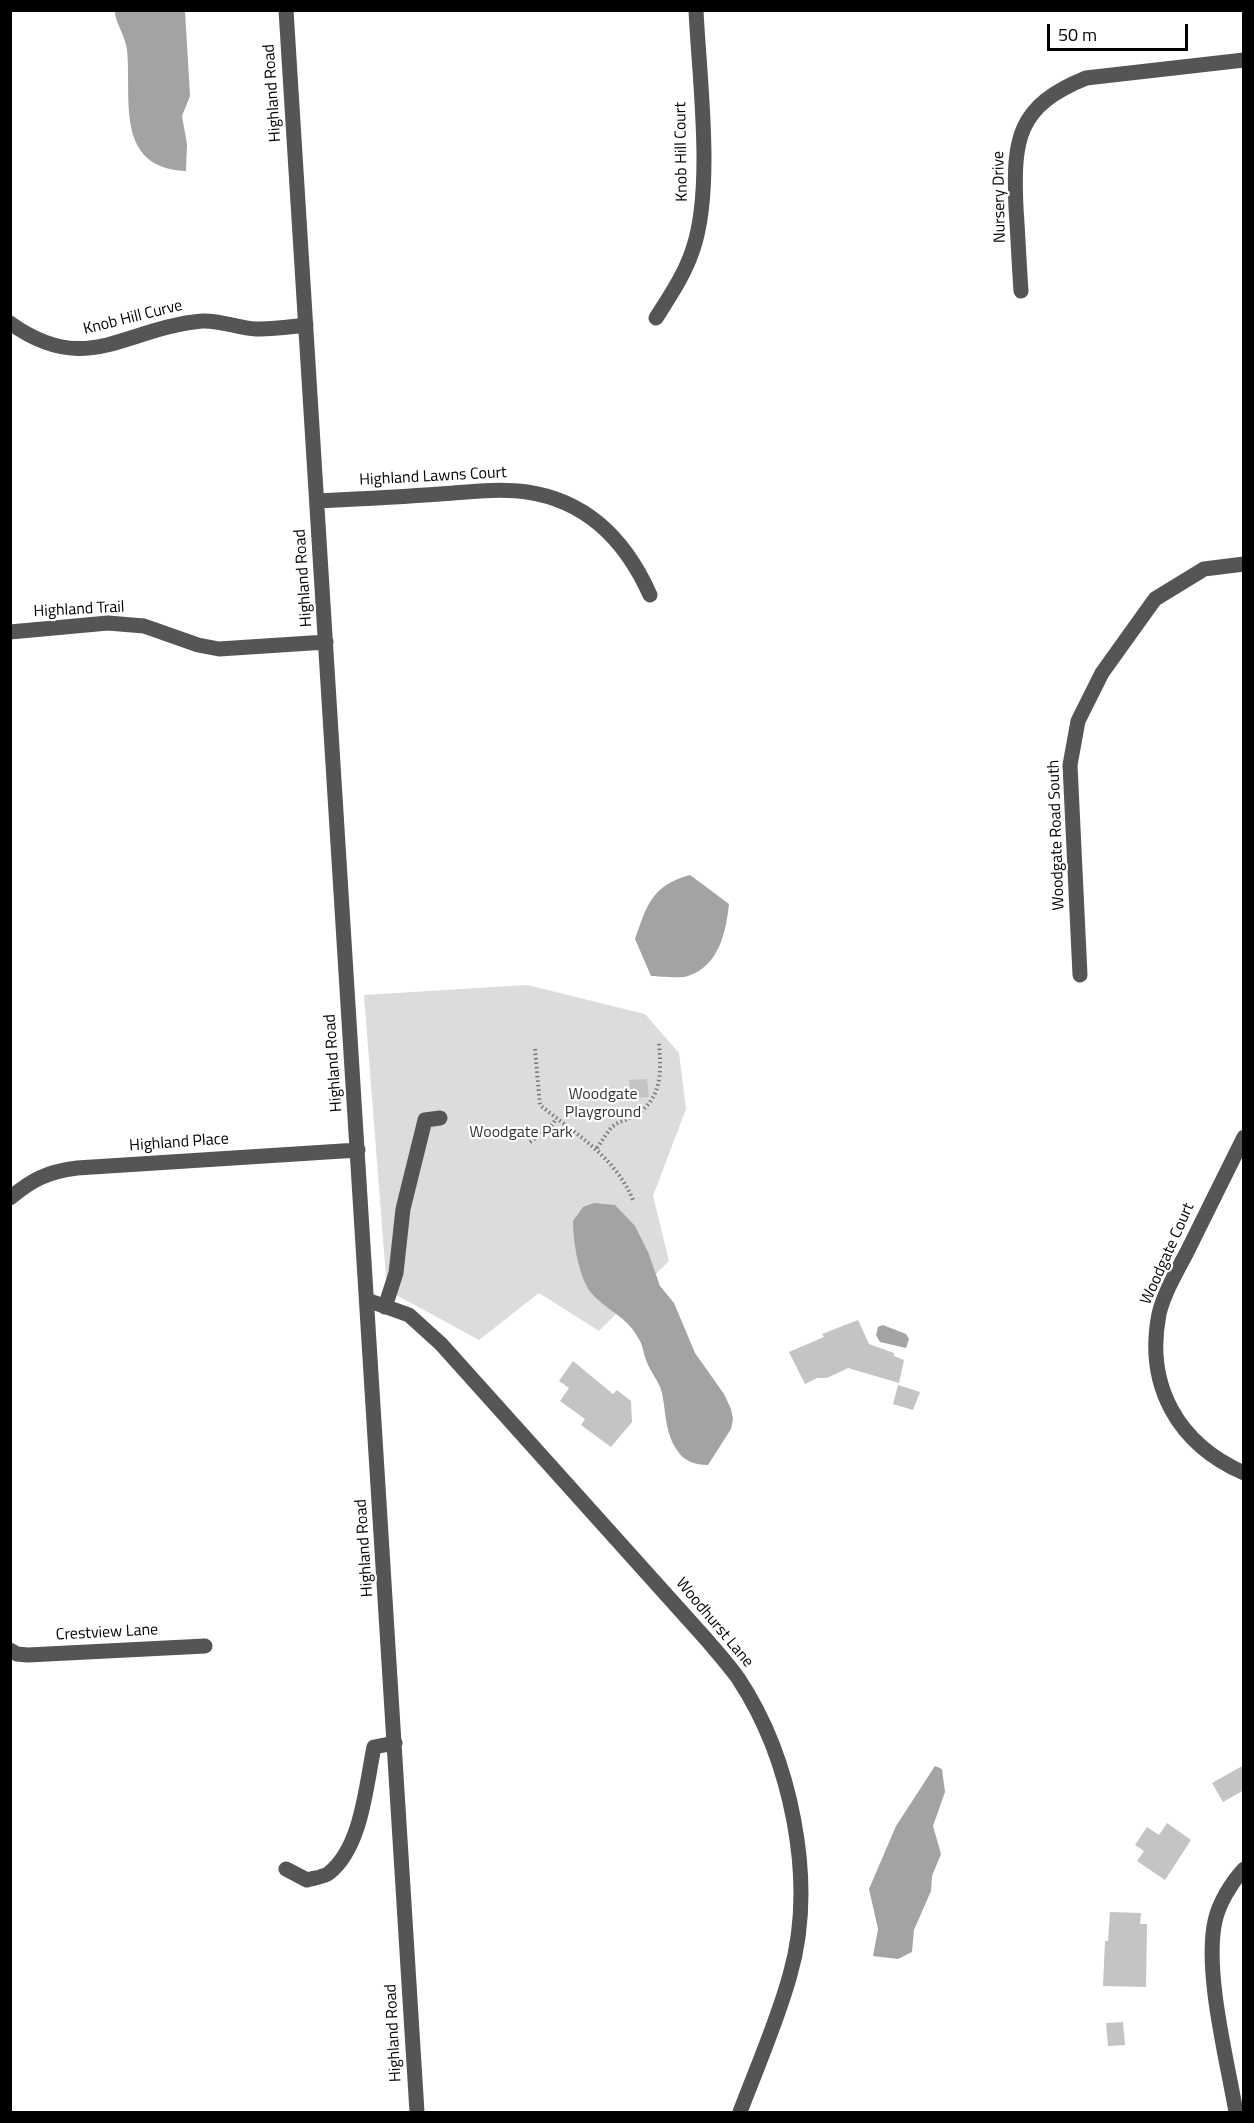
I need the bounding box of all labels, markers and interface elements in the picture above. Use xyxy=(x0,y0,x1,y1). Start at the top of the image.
scale bar xyxy=(1050,12,1191,50)
text: 50 m xyxy=(1058,21,1097,48)
street label: Highland Road xyxy=(260,43,286,143)
street label: Knob Hill Court xyxy=(672,102,692,202)
street label: Nursery Drive xyxy=(990,151,1010,243)
street label: Knob Hill Curve xyxy=(81,296,185,340)
street label: Highland Lawns Court xyxy=(359,464,507,490)
street label: Highland Road xyxy=(291,528,317,628)
street label: Highland Trail xyxy=(33,598,125,622)
street label: Woodgate Road South xyxy=(1045,759,1069,911)
street label: Highland Road xyxy=(321,1013,347,1113)
park label: Woodgate Playground xyxy=(565,1085,641,1123)
park label: Woodgate Park xyxy=(469,1123,573,1143)
street label: Highland Place xyxy=(129,1130,229,1156)
street label: Woodgate Court xyxy=(1137,1200,1199,1308)
street label: Highland Road xyxy=(352,1498,378,1598)
street label: Woodhurst Lane xyxy=(671,1574,757,1672)
street label: Crestview Lane xyxy=(55,1621,159,1645)
street label: Highland Road xyxy=(382,1984,406,2082)

